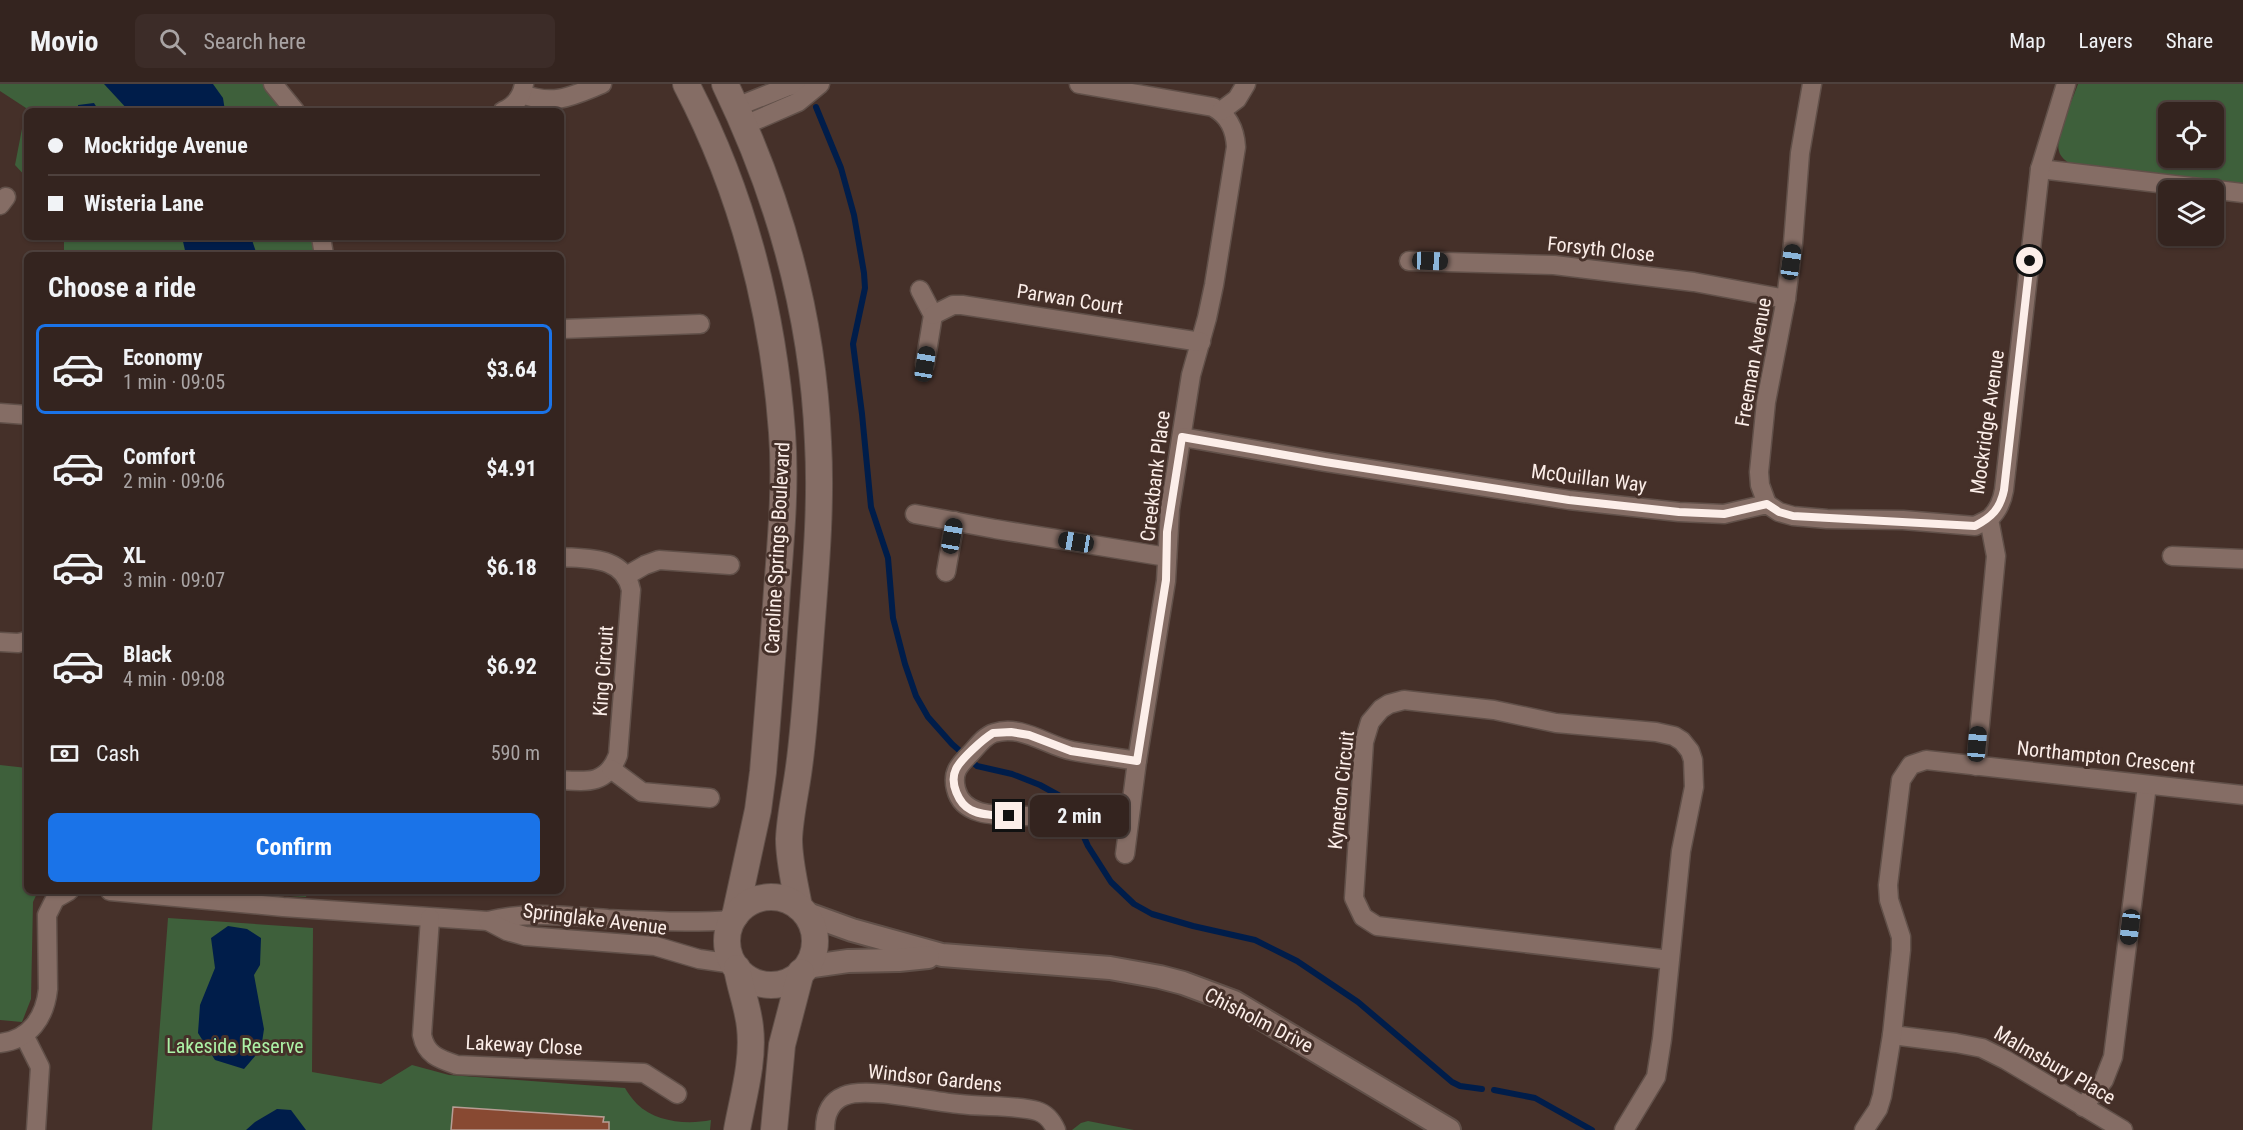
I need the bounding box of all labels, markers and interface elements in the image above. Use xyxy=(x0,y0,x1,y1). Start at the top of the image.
search box xyxy=(135,14,555,68)
text: Movio xyxy=(30,25,99,58)
icon: search xyxy=(156,25,189,58)
text: Search here xyxy=(204,29,306,54)
text: Map xyxy=(2009,29,2046,53)
text: Layers xyxy=(2079,29,2133,53)
text: Share xyxy=(2166,29,2213,53)
map controls xyxy=(2158,102,2224,246)
button: locate xyxy=(2158,102,2224,168)
text: Mockridge Avenue xyxy=(84,133,248,158)
button: layers xyxy=(2158,180,2224,246)
text: Wisteria Lane xyxy=(84,191,204,216)
street label: Forsyth Close xyxy=(1546,231,1656,267)
car xyxy=(1780,243,1802,281)
route start xyxy=(2016,247,2043,274)
car xyxy=(1412,251,1448,271)
text: Choose a ride xyxy=(48,272,196,304)
street label: Parwan Court xyxy=(1015,279,1125,319)
street label: Freeman Avenue xyxy=(1730,296,1776,428)
icon: car xyxy=(51,342,105,396)
text: Economy xyxy=(123,345,203,370)
car xyxy=(913,345,937,383)
street label: Mockridge Avenue xyxy=(1965,348,2009,496)
text: $3.64 xyxy=(486,357,537,382)
text: 1 min · 09:05 xyxy=(123,370,225,394)
street label: Creekbank Place xyxy=(1135,409,1175,543)
icon: car xyxy=(51,441,105,495)
street label: Caroline Springs Boulevard xyxy=(759,441,795,655)
text: Comfort xyxy=(123,444,196,469)
text: $4.91 xyxy=(486,456,537,481)
street label: McQuillan Way xyxy=(1530,459,1648,497)
text: 2 min · 09:06 xyxy=(123,469,225,493)
car xyxy=(940,517,964,555)
car xyxy=(1057,530,1095,554)
icon: car xyxy=(51,540,105,594)
text: XL xyxy=(123,543,146,568)
text: $6.18 xyxy=(486,555,537,580)
text: 3 min · 09:07 xyxy=(123,568,225,592)
street label: King Circuit xyxy=(588,625,618,717)
icon: car xyxy=(51,639,105,693)
text: Black xyxy=(123,642,172,667)
text: $6.92 xyxy=(486,654,537,679)
text: 4 min · 09:08 xyxy=(123,667,225,691)
car xyxy=(1966,725,1988,763)
street label: Kyneton Circuit xyxy=(1323,729,1359,851)
street label: Northampton Crescent xyxy=(2016,736,2196,778)
icon: cash xyxy=(48,737,81,770)
text: Cash xyxy=(96,741,140,766)
text: 590 m xyxy=(491,741,540,765)
callout: 2 min xyxy=(1030,795,1129,837)
route end xyxy=(995,802,1022,829)
text: 2 min xyxy=(1057,804,1102,828)
button: Confirm xyxy=(48,813,540,882)
street label: Springlake Avenue xyxy=(522,898,668,940)
car xyxy=(2119,908,2141,946)
street label: Chisholm Drive xyxy=(1201,982,1317,1058)
street label: Malmsbury Place xyxy=(1990,1021,2120,1109)
street label: Lakeway Close xyxy=(465,1030,583,1060)
park label: Lakeside Reserve xyxy=(166,1034,304,1058)
street label: Windsor Gardens xyxy=(867,1059,1003,1097)

